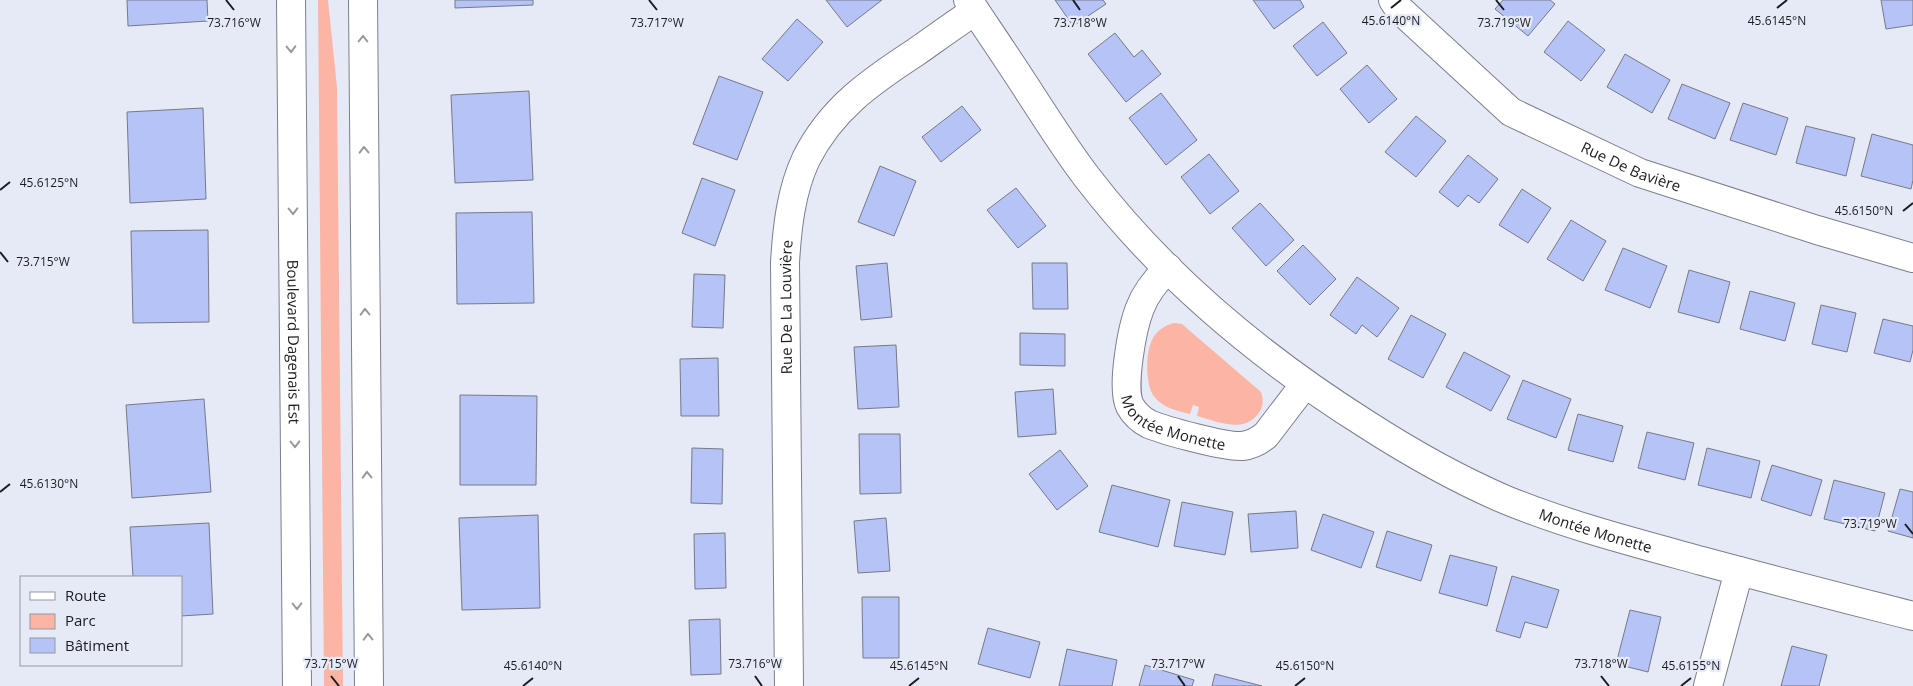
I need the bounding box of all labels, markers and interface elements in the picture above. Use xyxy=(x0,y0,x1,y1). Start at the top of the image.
text: 45.6140°N xyxy=(1362,12,1420,29)
text: 45.6145°N xyxy=(1748,12,1806,29)
text: 73.716°W xyxy=(207,14,261,31)
text: 73.717°W xyxy=(630,14,684,31)
text: 73.718°W xyxy=(1053,14,1107,31)
text: 73.719°W xyxy=(1477,14,1531,31)
one-way arrow xyxy=(358,34,368,42)
one-way arrow xyxy=(286,45,296,53)
street label: Rue De Bavière xyxy=(1578,137,1684,196)
one-way arrow xyxy=(359,146,369,154)
text: 45.6125°N xyxy=(20,174,78,191)
text: 45.6150°N xyxy=(1835,202,1893,219)
one-way arrow xyxy=(288,208,298,215)
street label: Rue De La Louvière xyxy=(775,239,797,374)
text: 73.715°W xyxy=(16,253,70,270)
street label: Boulevard Dagenais Est xyxy=(283,260,305,424)
one-way arrow xyxy=(360,308,371,316)
street label: Montée Monette xyxy=(1117,392,1227,454)
one-way arrow xyxy=(290,440,300,448)
one-way arrow xyxy=(362,471,372,478)
text: 45.6130°N xyxy=(20,475,78,492)
street label: Montée Monette xyxy=(1536,503,1654,557)
text: 73.719°W xyxy=(1843,515,1897,532)
legend xyxy=(20,576,182,666)
text: Route xyxy=(65,585,106,605)
one-way arrow xyxy=(292,602,302,610)
text: Parc xyxy=(65,610,96,630)
one-way arrow xyxy=(363,633,373,641)
text: Bâtiment xyxy=(65,635,129,655)
text: 73.715°W xyxy=(304,655,358,672)
text: 73.716°W xyxy=(728,655,782,672)
text: 73.717°W xyxy=(1151,655,1205,672)
text: 73.718°W xyxy=(1574,655,1628,672)
text: 45.6140°N xyxy=(504,657,562,674)
text: 45.6145°N xyxy=(890,657,948,674)
text: 45.6150°N xyxy=(1276,657,1334,674)
text: 45.6155°N xyxy=(1662,657,1720,674)

